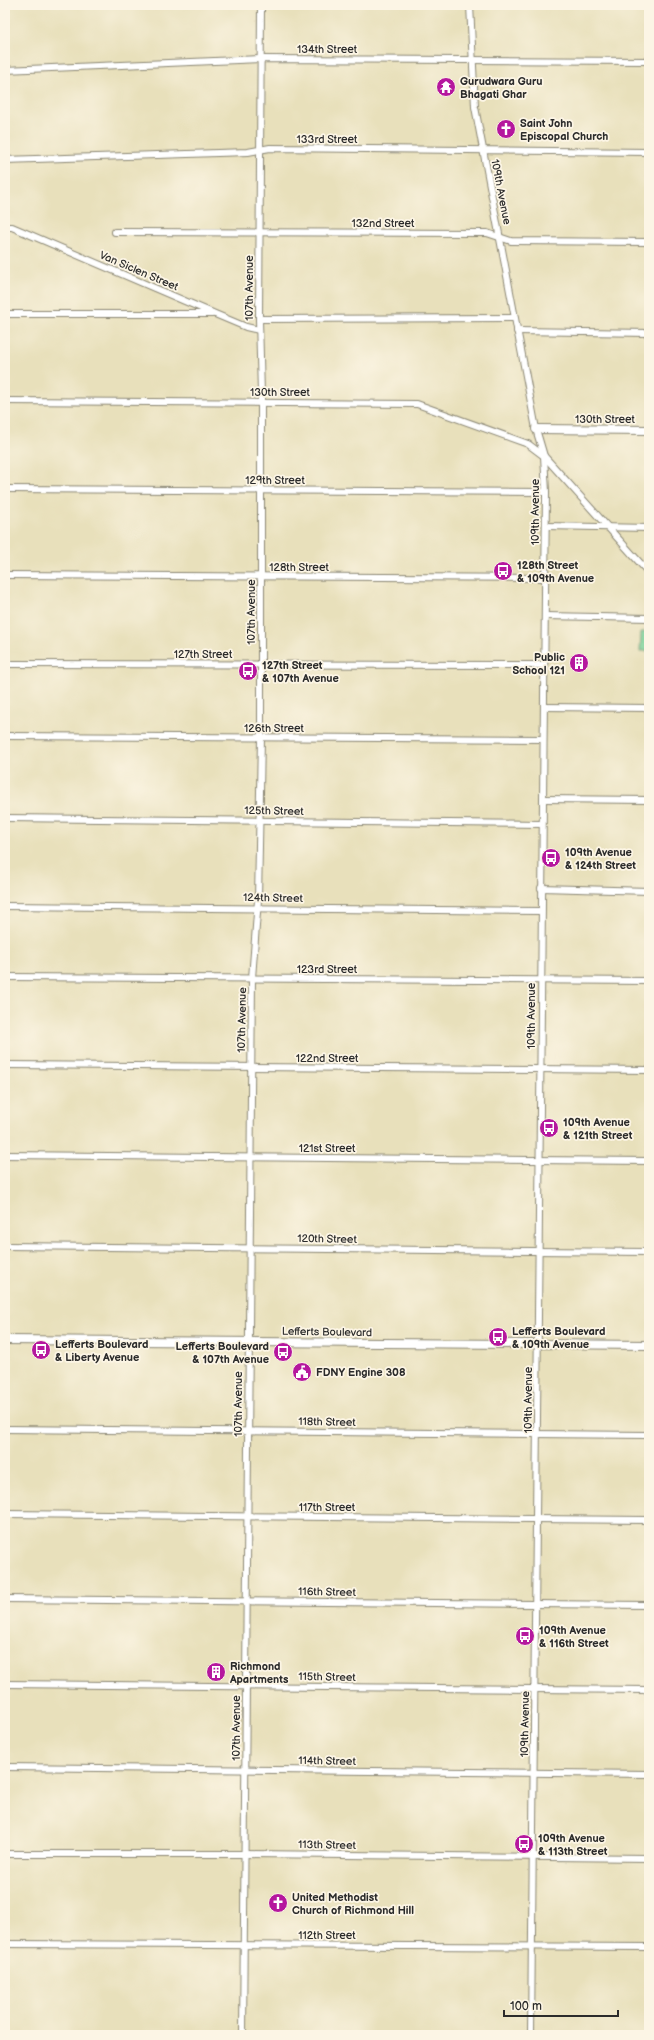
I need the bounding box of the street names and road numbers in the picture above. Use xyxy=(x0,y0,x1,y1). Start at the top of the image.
street label: 134th Street xyxy=(297,43,358,56)
street label: 133rd Street xyxy=(297,133,358,146)
street label: 109th Avenue xyxy=(488,158,514,226)
street label: 132nd Street xyxy=(352,217,415,230)
street label: Van Siclen Street xyxy=(98,249,181,294)
street label: 107th Avenue xyxy=(243,255,256,321)
street label: 130th Street xyxy=(250,386,311,399)
street label: 130th Street xyxy=(575,413,636,426)
street label: 129th Street xyxy=(245,474,305,487)
street label: 109th Avenue xyxy=(529,478,542,545)
street label: 128th Street xyxy=(269,561,329,574)
street label: 107th Avenue xyxy=(245,579,258,645)
street label: 127th Street xyxy=(174,648,233,661)
street label: 126th Street xyxy=(244,722,305,735)
street label: 125th Street xyxy=(244,804,304,818)
street label: 124th Street xyxy=(243,891,304,905)
street label: 123rd Street xyxy=(297,963,358,976)
street label: 109th Avenue xyxy=(525,982,538,1049)
street label: 107th Avenue xyxy=(235,987,249,1053)
street label: 122nd Street xyxy=(296,1052,359,1065)
street label: 121st Street xyxy=(299,1142,356,1155)
street label: 120th Street xyxy=(297,1232,358,1246)
street label: Lefferts Boulevard xyxy=(282,1325,372,1339)
street label: 109th Avenue xyxy=(522,1366,535,1433)
street label: 107th Avenue xyxy=(232,1371,245,1437)
street label: 118th Street xyxy=(298,1415,356,1429)
street label: 117th Street xyxy=(299,1501,356,1514)
street label: 116th Street xyxy=(298,1585,357,1599)
street label: 115th Street xyxy=(298,1670,356,1684)
street label: 109th Avenue xyxy=(518,1690,532,1757)
street label: 107th Avenue xyxy=(230,1695,243,1761)
street label: 114th Street xyxy=(298,1754,357,1768)
street label: 113th Street xyxy=(298,1838,357,1852)
street label: 112th Street xyxy=(298,1929,356,1942)

